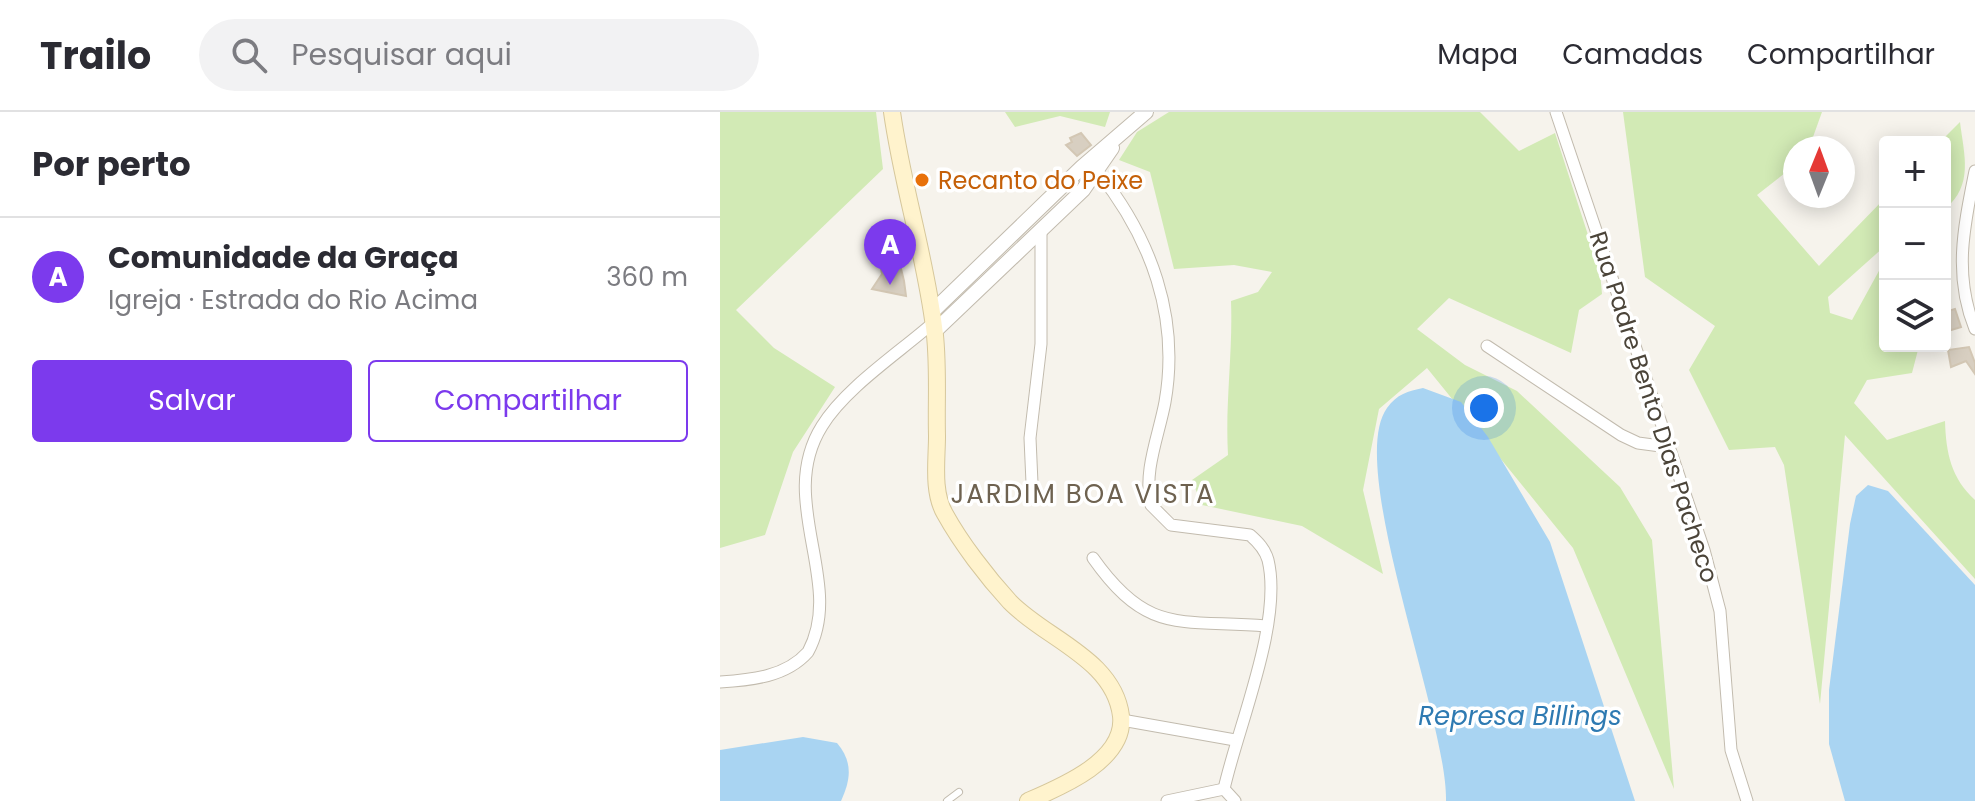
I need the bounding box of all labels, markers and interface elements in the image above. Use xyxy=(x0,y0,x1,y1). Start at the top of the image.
search box xyxy=(199,19,759,91)
text: Trailo xyxy=(40,29,151,82)
icon: search xyxy=(227,33,271,77)
text: Pesquisar aqui xyxy=(291,33,512,76)
text: Mapa xyxy=(1437,35,1518,74)
text: Camadas xyxy=(1562,35,1703,74)
text: Compartilhar xyxy=(1747,35,1935,74)
north arrow xyxy=(1783,136,1855,208)
map controls xyxy=(1879,136,1951,352)
button: + xyxy=(1879,136,1951,208)
text: Por perto xyxy=(32,140,191,188)
place label: Recanto do Peixe xyxy=(938,164,1143,197)
marker: Recanto do Peixe xyxy=(913,171,931,189)
button: − xyxy=(1879,208,1951,280)
pin: A xyxy=(864,219,916,285)
street label: Rua Padre Bento Dias Pacheco xyxy=(1582,227,1726,587)
text: Comunidade da Graça xyxy=(108,236,459,279)
text: A xyxy=(48,259,68,295)
text: 360 m xyxy=(606,259,688,295)
button: layers xyxy=(1879,280,1951,352)
text: Igreja · Estrada do Rio Acima xyxy=(108,282,478,318)
button: Salvar xyxy=(32,360,352,442)
button: Compartilhar xyxy=(368,360,688,442)
your location xyxy=(1464,388,1504,428)
district label: JARDIM BOA VISTA xyxy=(951,476,1215,512)
water label: Represa Billings xyxy=(1418,698,1622,734)

